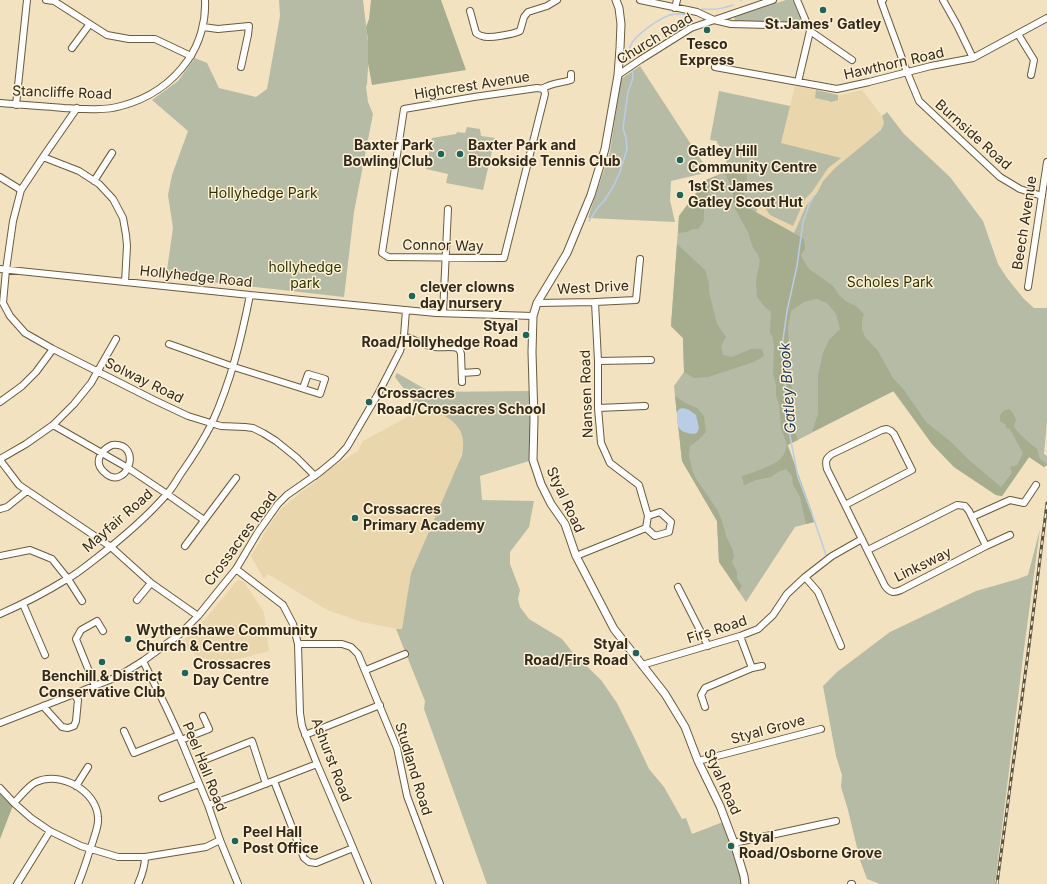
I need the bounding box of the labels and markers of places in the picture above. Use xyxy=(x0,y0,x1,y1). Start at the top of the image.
marker: St.James' Gatley xyxy=(818,5,828,15)
place label: St.James' Gatley xyxy=(765,17,881,33)
marker: Tesco Express xyxy=(702,25,712,35)
place label: Tesco Express xyxy=(680,37,734,70)
place label: Baxter Park Bowling Club xyxy=(343,138,433,170)
place label: Baxter Park and Brookside Tennis Club xyxy=(468,138,621,170)
place label: Gatley Hill Community Centre xyxy=(688,144,817,176)
marker: Baxter Park Bowling Club xyxy=(436,149,446,159)
marker: Baxter Park and Brookside Tennis Club xyxy=(455,149,465,159)
marker: Gatley Hill Community Centre xyxy=(675,155,685,165)
place label: 1st St James Gatley Scout Hut xyxy=(688,179,803,212)
marker: 1st St James Gatley Scout Hut xyxy=(675,190,685,200)
place label: clever clowns day nursery xyxy=(420,280,514,312)
marker: clever clowns day nursery xyxy=(407,291,417,301)
place label: Styal Road/Hollyhedge Road xyxy=(362,319,518,352)
marker: Styal Road/Hollyhedge Road xyxy=(521,330,531,340)
place label: Crossacres Road/Crossacres School xyxy=(377,386,545,418)
marker: Crossacres Road/Crossacres School xyxy=(364,397,374,407)
place label: Crossacres Primary Academy xyxy=(363,502,485,534)
marker: Crossacres Primary Academy xyxy=(350,513,360,523)
place label: Wythenshawe Community Church & Centre xyxy=(136,623,318,656)
marker: Wythenshawe Community Church & Centre xyxy=(123,634,133,644)
place label: Styal Road/Firs Road xyxy=(524,637,628,670)
marker: Styal Road/Firs Road xyxy=(631,648,641,658)
marker: Benchill & District Conservative Club xyxy=(97,657,107,667)
place label: Crossacres Day Centre xyxy=(193,657,271,690)
marker: Crossacres Day Centre xyxy=(180,668,190,678)
place label: Benchill & District Conservative Club xyxy=(39,669,165,702)
place label: Peel Hall Post Office xyxy=(243,825,319,858)
place label: Styal Road/Osborne Grove xyxy=(739,830,882,862)
marker: Peel Hall Post Office xyxy=(230,836,240,846)
marker: Styal Road/Osborne Grove xyxy=(726,841,736,851)

